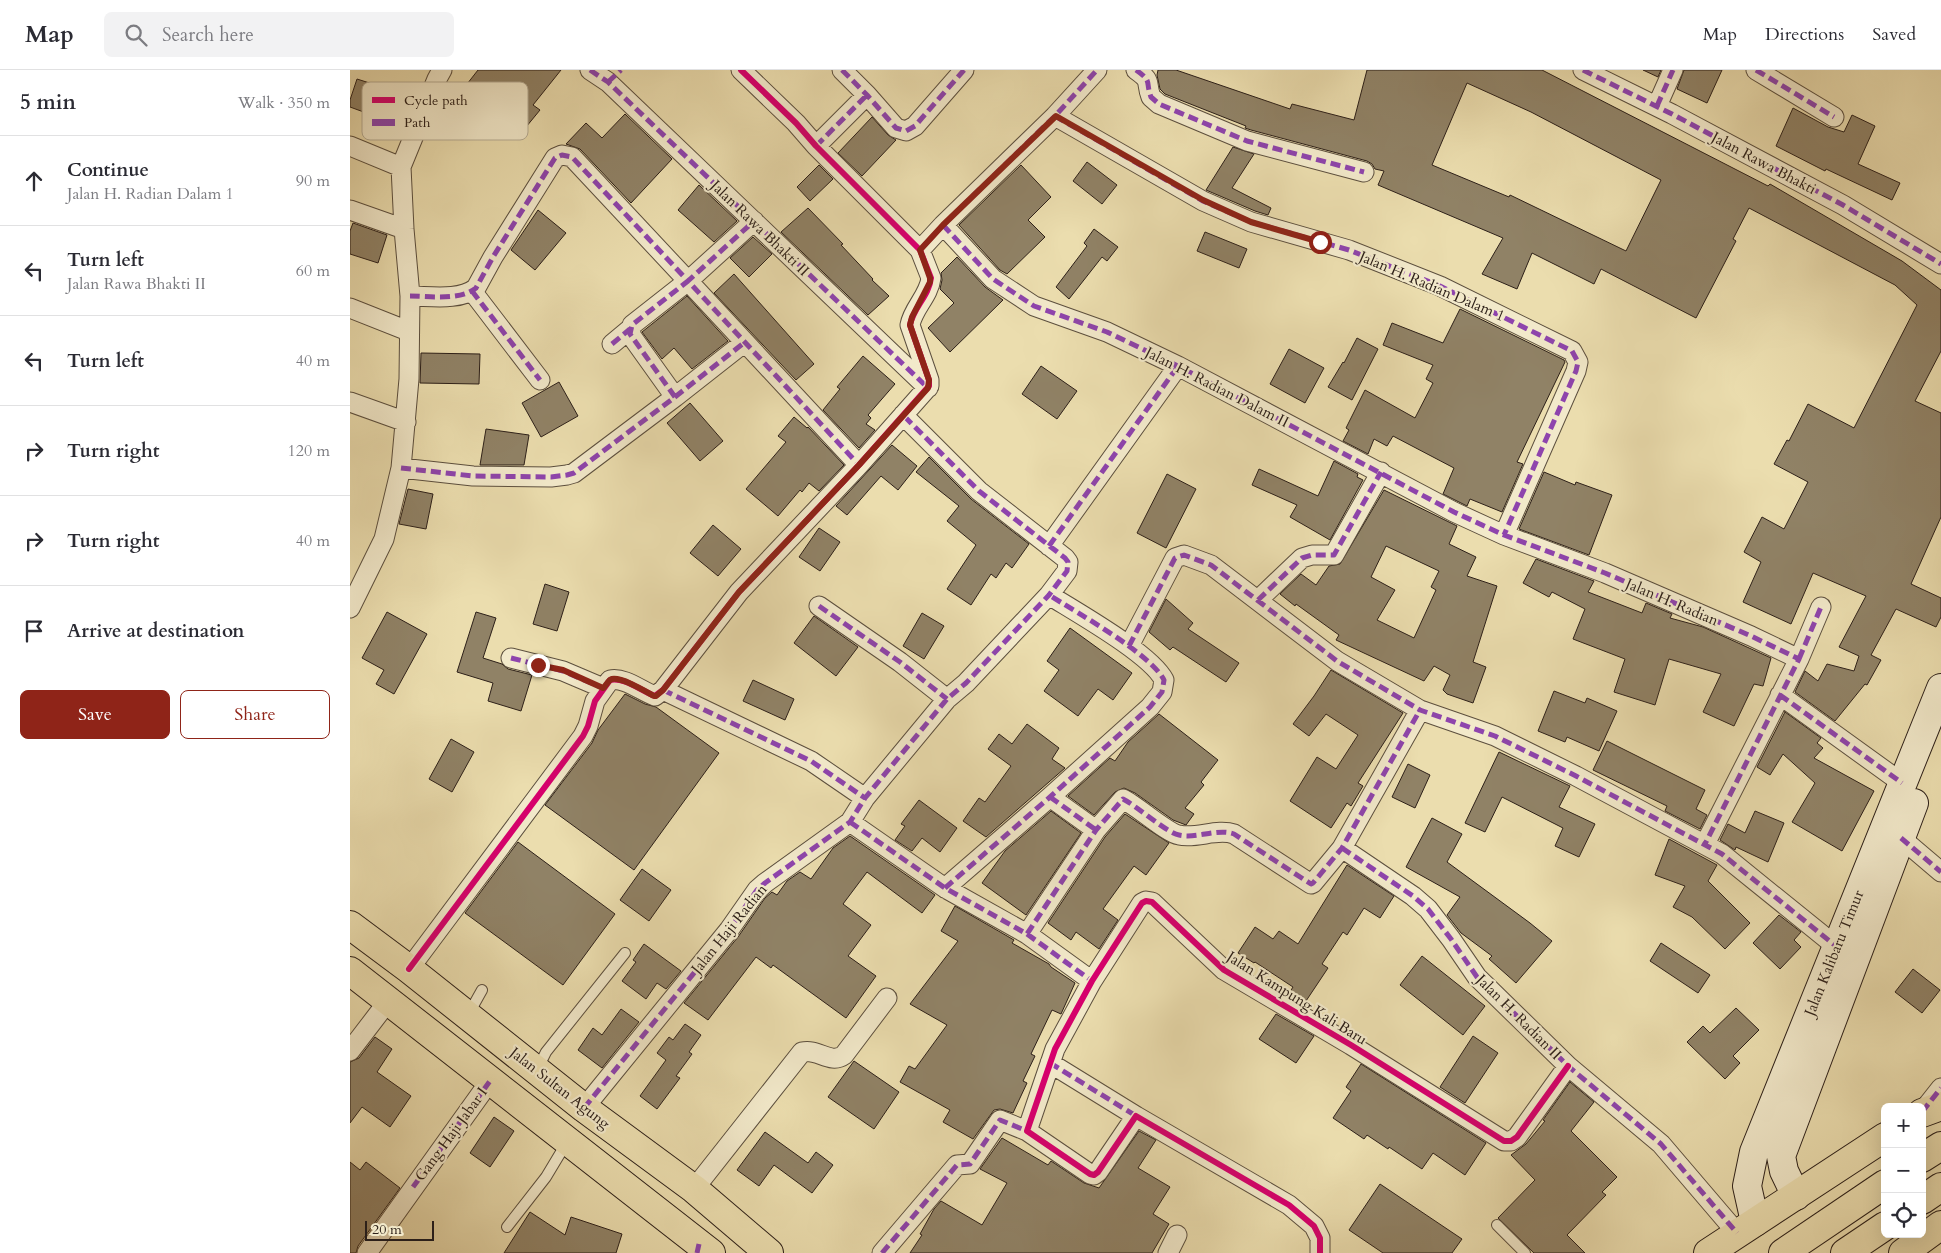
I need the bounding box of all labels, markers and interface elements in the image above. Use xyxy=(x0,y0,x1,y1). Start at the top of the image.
search box xyxy=(104,12,454,57)
text: Map xyxy=(25,18,74,51)
icon: search xyxy=(122,21,150,49)
text: Search here xyxy=(162,22,254,48)
text: Map xyxy=(1703,22,1737,47)
text: Directions xyxy=(1765,22,1844,47)
text: Saved xyxy=(1872,22,1916,47)
legend xyxy=(362,82,528,140)
text: 5 min xyxy=(20,88,76,117)
text: Cycle path xyxy=(404,91,468,110)
text: Walk · 350 m xyxy=(238,92,330,114)
text: Path xyxy=(404,113,431,132)
street label: Jalan Rawa Bhakti xyxy=(1706,126,1820,199)
text: Continue xyxy=(67,157,149,183)
icon: ahead xyxy=(20,167,48,195)
text: 90 m xyxy=(296,170,330,192)
street label: Jalan Rawa Bhakti II xyxy=(705,174,814,280)
text: Jalan H. Radian Dalam 1 xyxy=(67,183,234,205)
route start xyxy=(1309,231,1332,254)
street label: Jalan H. Radian Dalam 1 xyxy=(1354,245,1508,326)
text: Turn left xyxy=(67,247,144,273)
icon: left xyxy=(20,257,48,285)
text: 60 m xyxy=(296,260,330,282)
text: Jalan Rawa Bhakti II xyxy=(67,273,206,295)
street label: Jalan H. Radian Dalam II xyxy=(1140,341,1292,432)
icon: left xyxy=(20,347,48,375)
text: Turn left xyxy=(67,348,144,374)
text: 40 m xyxy=(296,350,330,372)
icon: right xyxy=(20,437,48,465)
text: Turn right xyxy=(67,438,159,464)
text: 120 m xyxy=(288,440,330,462)
icon: right xyxy=(20,527,48,555)
text: Turn right xyxy=(67,528,159,554)
text: 40 m xyxy=(296,530,330,552)
street label: Jalan H. Radian xyxy=(1621,573,1722,631)
icon: arrive xyxy=(20,617,48,645)
text: Arrive at destination xyxy=(67,618,244,644)
route end xyxy=(527,654,550,677)
button: Save xyxy=(20,690,170,739)
button: Share xyxy=(180,690,330,739)
street label: Jalan Haji Radian xyxy=(685,880,772,980)
street label: Jalan Kalibaru Timur xyxy=(1799,887,1869,1021)
street label: Jalan Kampung Kali Baru xyxy=(1221,946,1371,1049)
street label: Jalan H. Radian II xyxy=(1471,969,1566,1064)
street label: Jalan Sultan Agung xyxy=(504,1041,615,1134)
street label: Gang Haji Jabar I xyxy=(410,1083,492,1185)
map controls xyxy=(1881,1103,1926,1238)
button: + xyxy=(1881,1103,1926,1148)
button: − xyxy=(1881,1148,1926,1193)
button: locate xyxy=(1881,1193,1926,1238)
scale bar xyxy=(365,1218,434,1241)
text: 20 m xyxy=(372,1220,402,1239)

